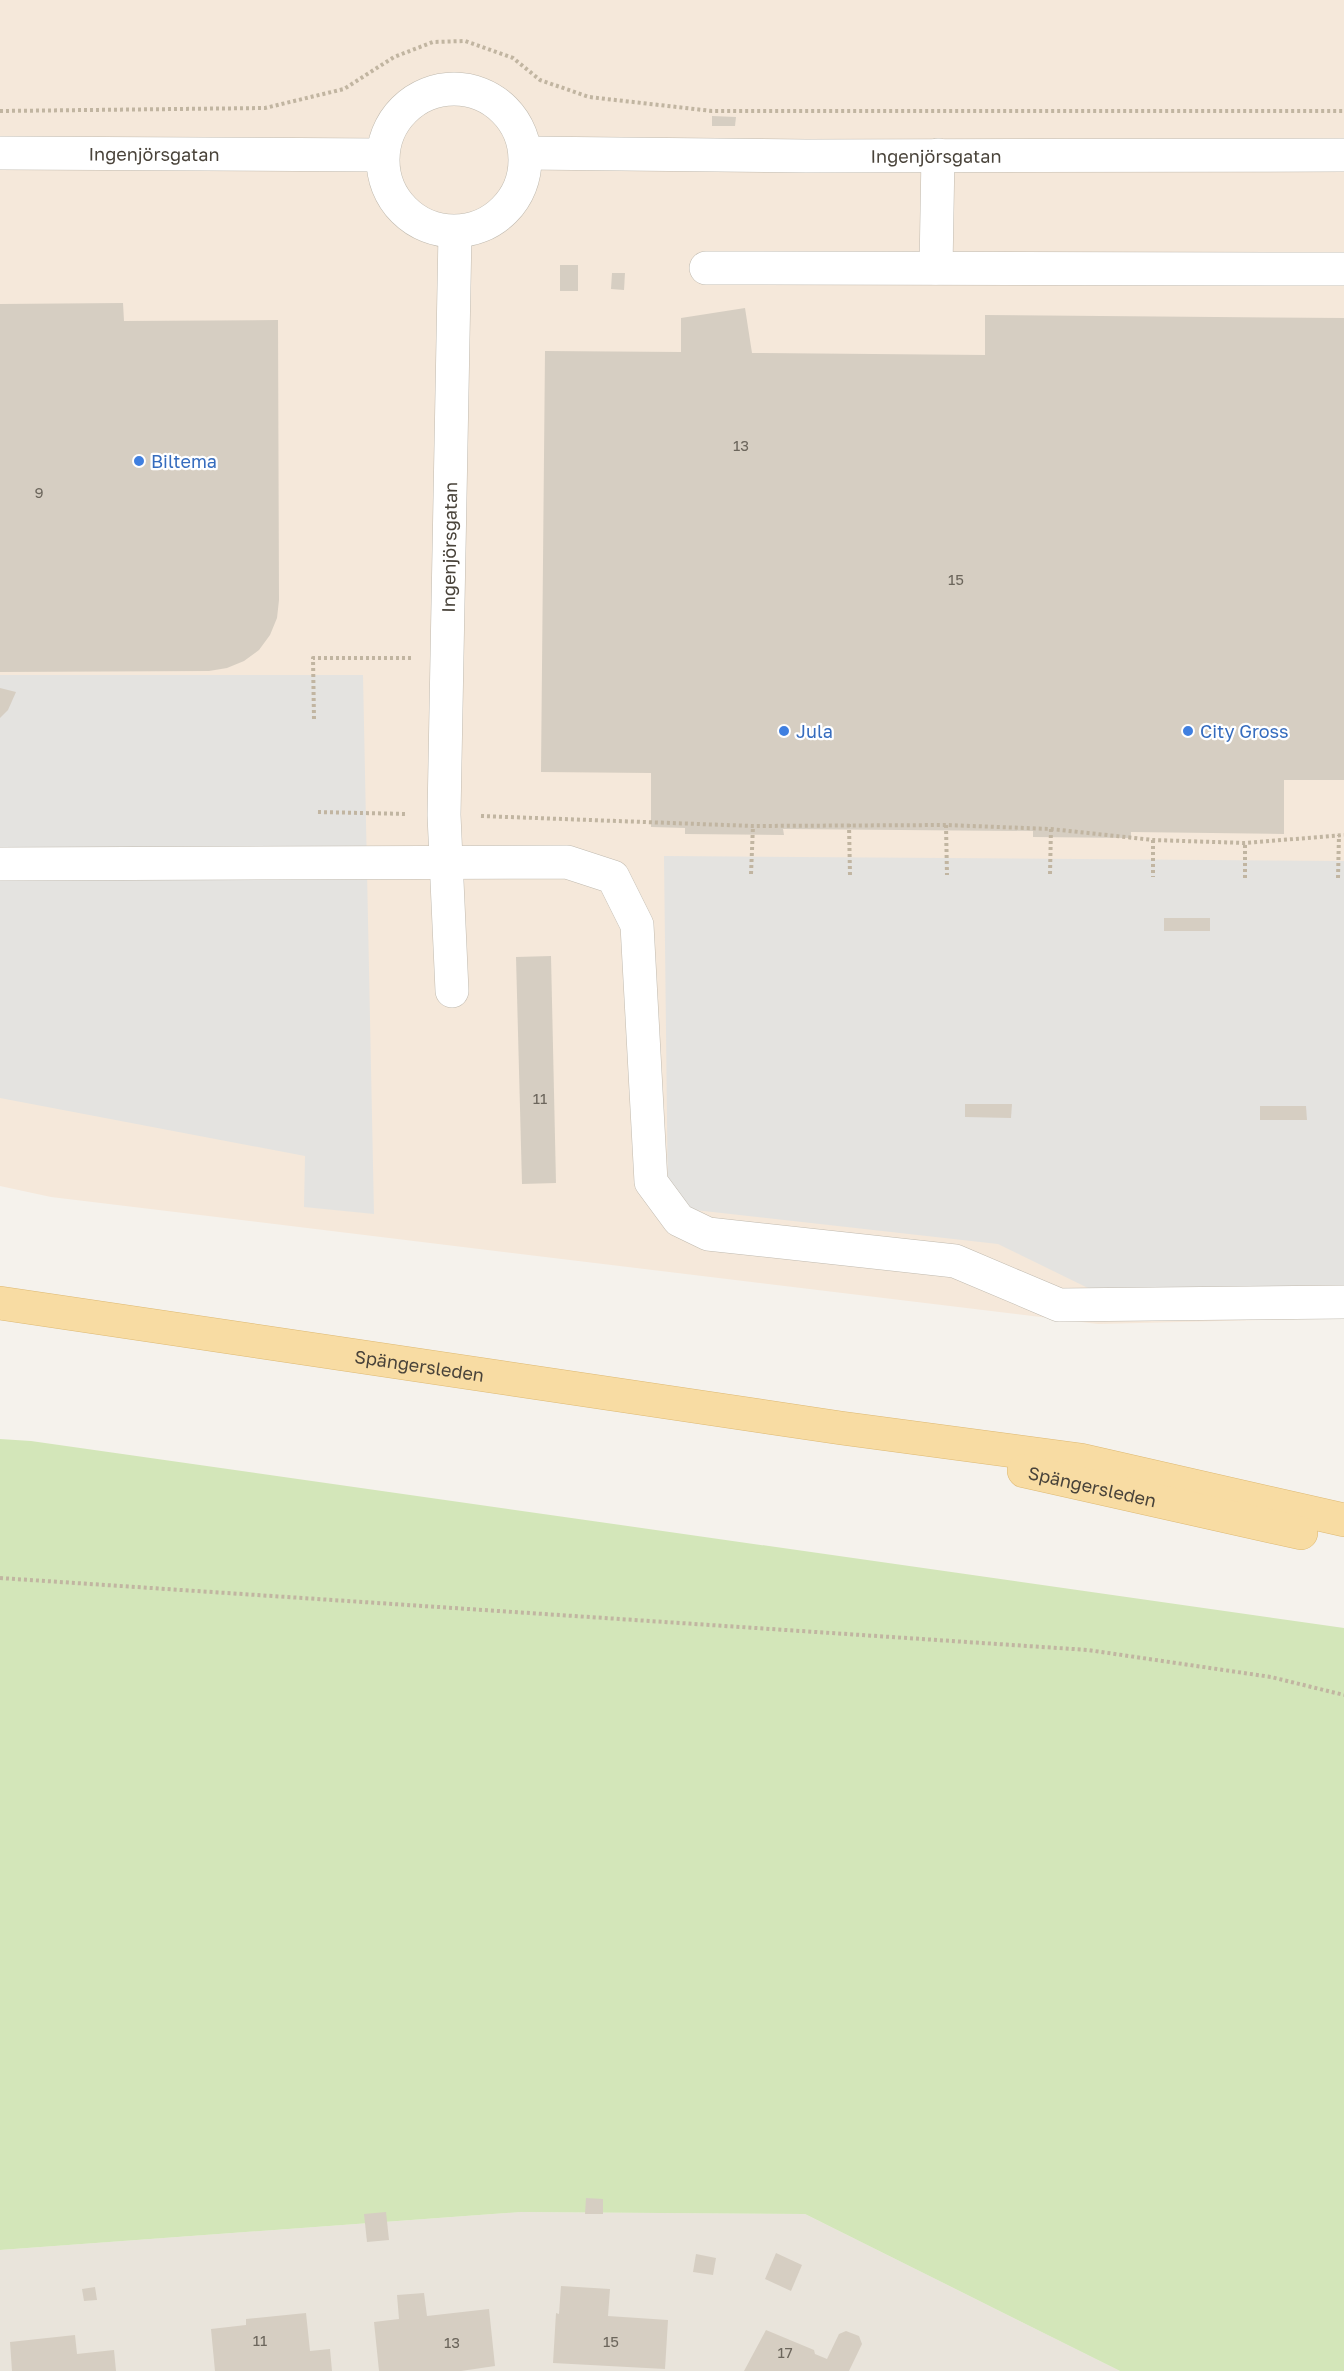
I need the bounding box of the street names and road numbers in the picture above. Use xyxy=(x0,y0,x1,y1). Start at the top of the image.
street label: Ingenjörsgatan xyxy=(88,142,220,165)
street label: Ingenjörsgatan xyxy=(870,145,1002,167)
street label: Ingenjörsgatan xyxy=(437,481,461,613)
street label: Spängersleden xyxy=(353,1345,486,1386)
street label: Spängersleden xyxy=(1026,1461,1158,1511)

